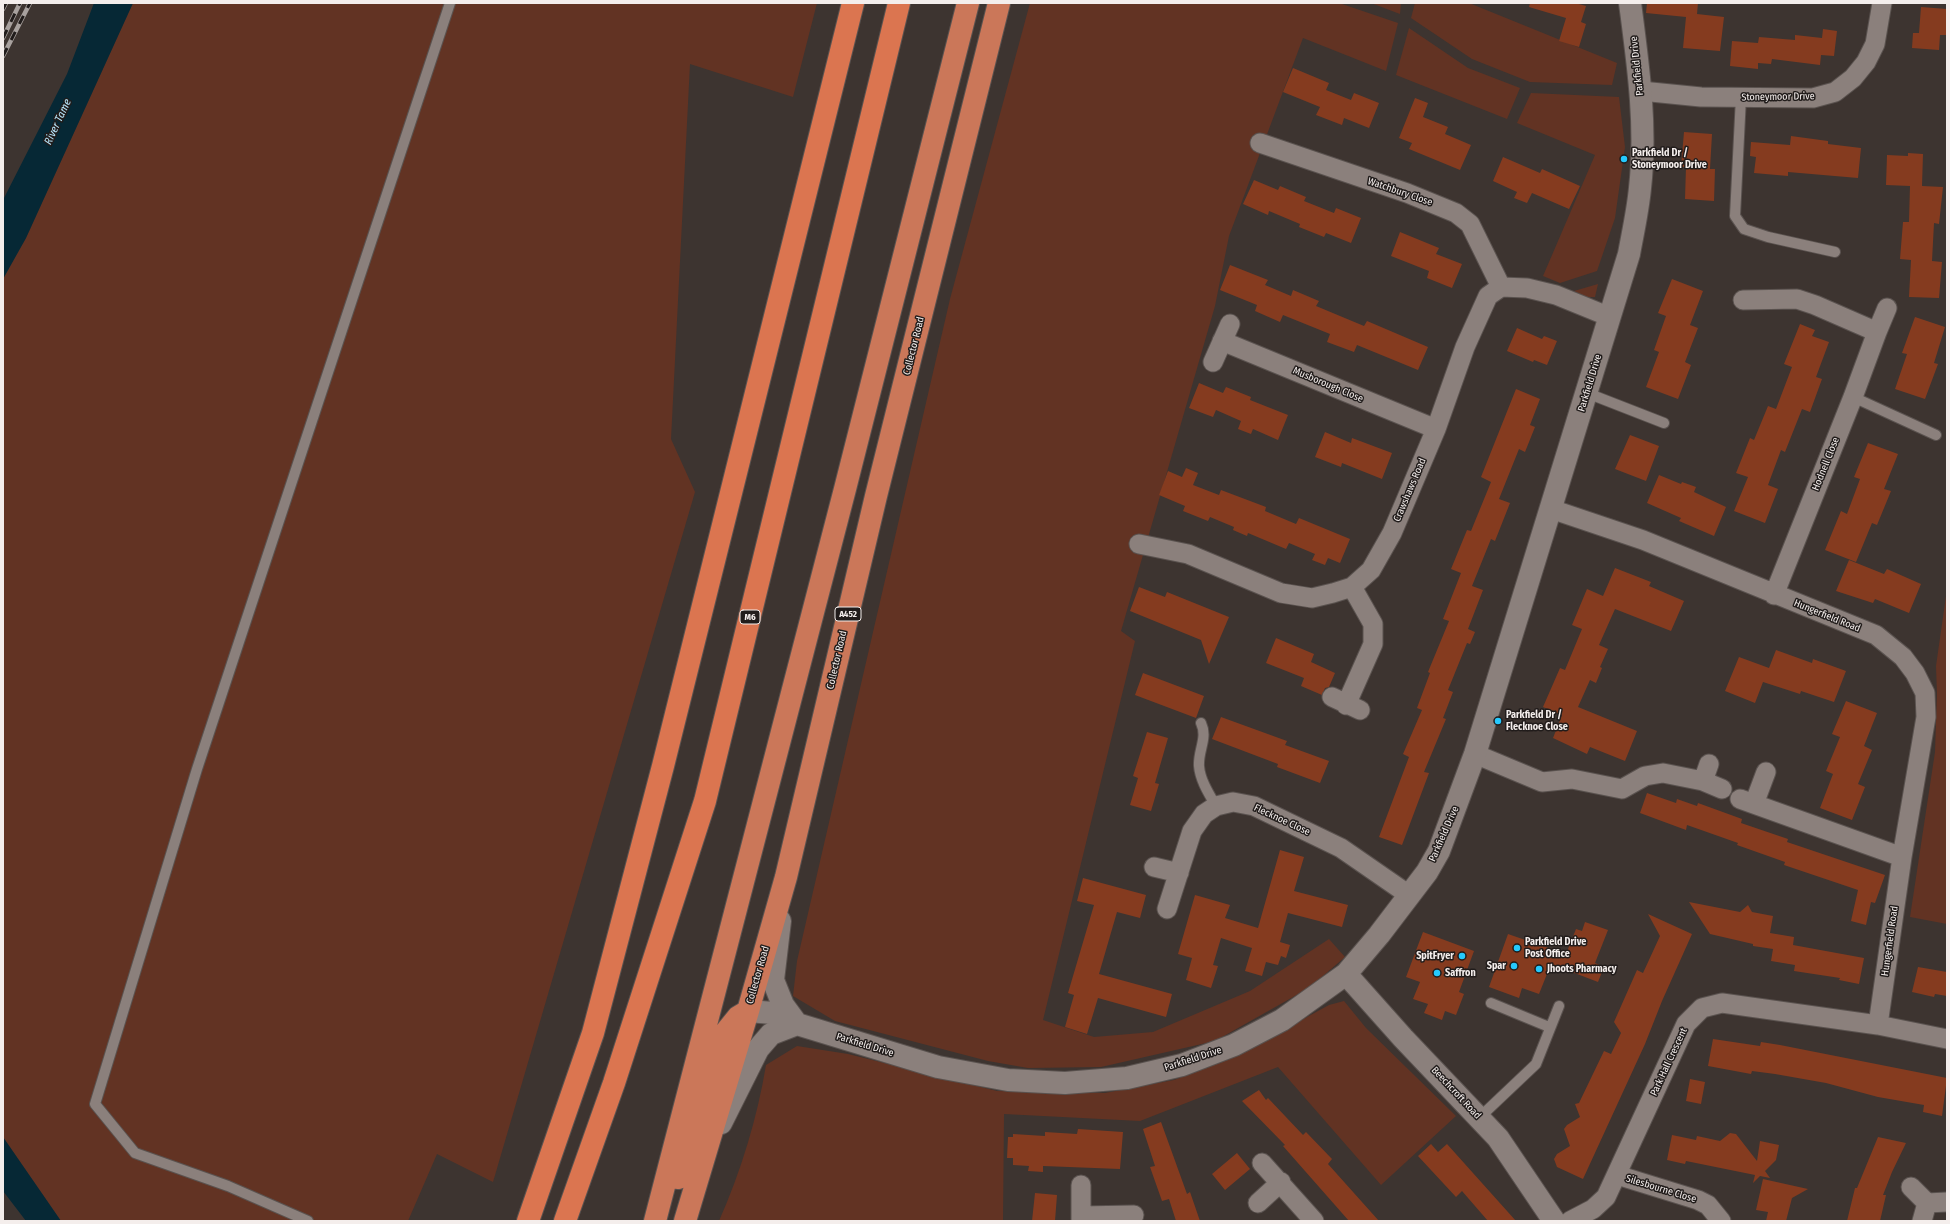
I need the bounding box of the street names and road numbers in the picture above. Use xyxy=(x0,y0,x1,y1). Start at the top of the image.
street label: Parkfield Drive xyxy=(1628,36,1646,96)
street label: Stoneymoor Drive xyxy=(1741,90,1815,104)
street label: Watchbury Close xyxy=(1366,175,1434,209)
street label: Collector Road xyxy=(901,316,927,376)
street label: Parkfield Drive xyxy=(1576,353,1604,413)
street label: Musborough Close xyxy=(1291,365,1365,405)
street label: Hodnell Close xyxy=(1810,436,1842,492)
street label: Crawshaws Road xyxy=(1391,456,1429,524)
street label: Hungerfield Road xyxy=(1792,597,1862,635)
road number: A452 xyxy=(835,607,861,621)
road number: M6 xyxy=(740,610,760,624)
street label: Collector Road xyxy=(824,630,850,690)
street label: Flecknoe Close xyxy=(1252,802,1312,838)
street label: Parkfield Drive xyxy=(1426,804,1462,864)
street label: Hungerfield Road xyxy=(1879,905,1901,977)
street label: Collector Road xyxy=(744,945,772,1005)
street label: Park Hall Crescent xyxy=(1648,1026,1690,1098)
street label: Parkfield Drive xyxy=(835,1031,895,1059)
street label: Parkfield Drive xyxy=(1163,1044,1223,1074)
street label: Beechcroft Road xyxy=(1429,1064,1483,1122)
street label: Silesbourne Close xyxy=(1624,1173,1698,1205)

